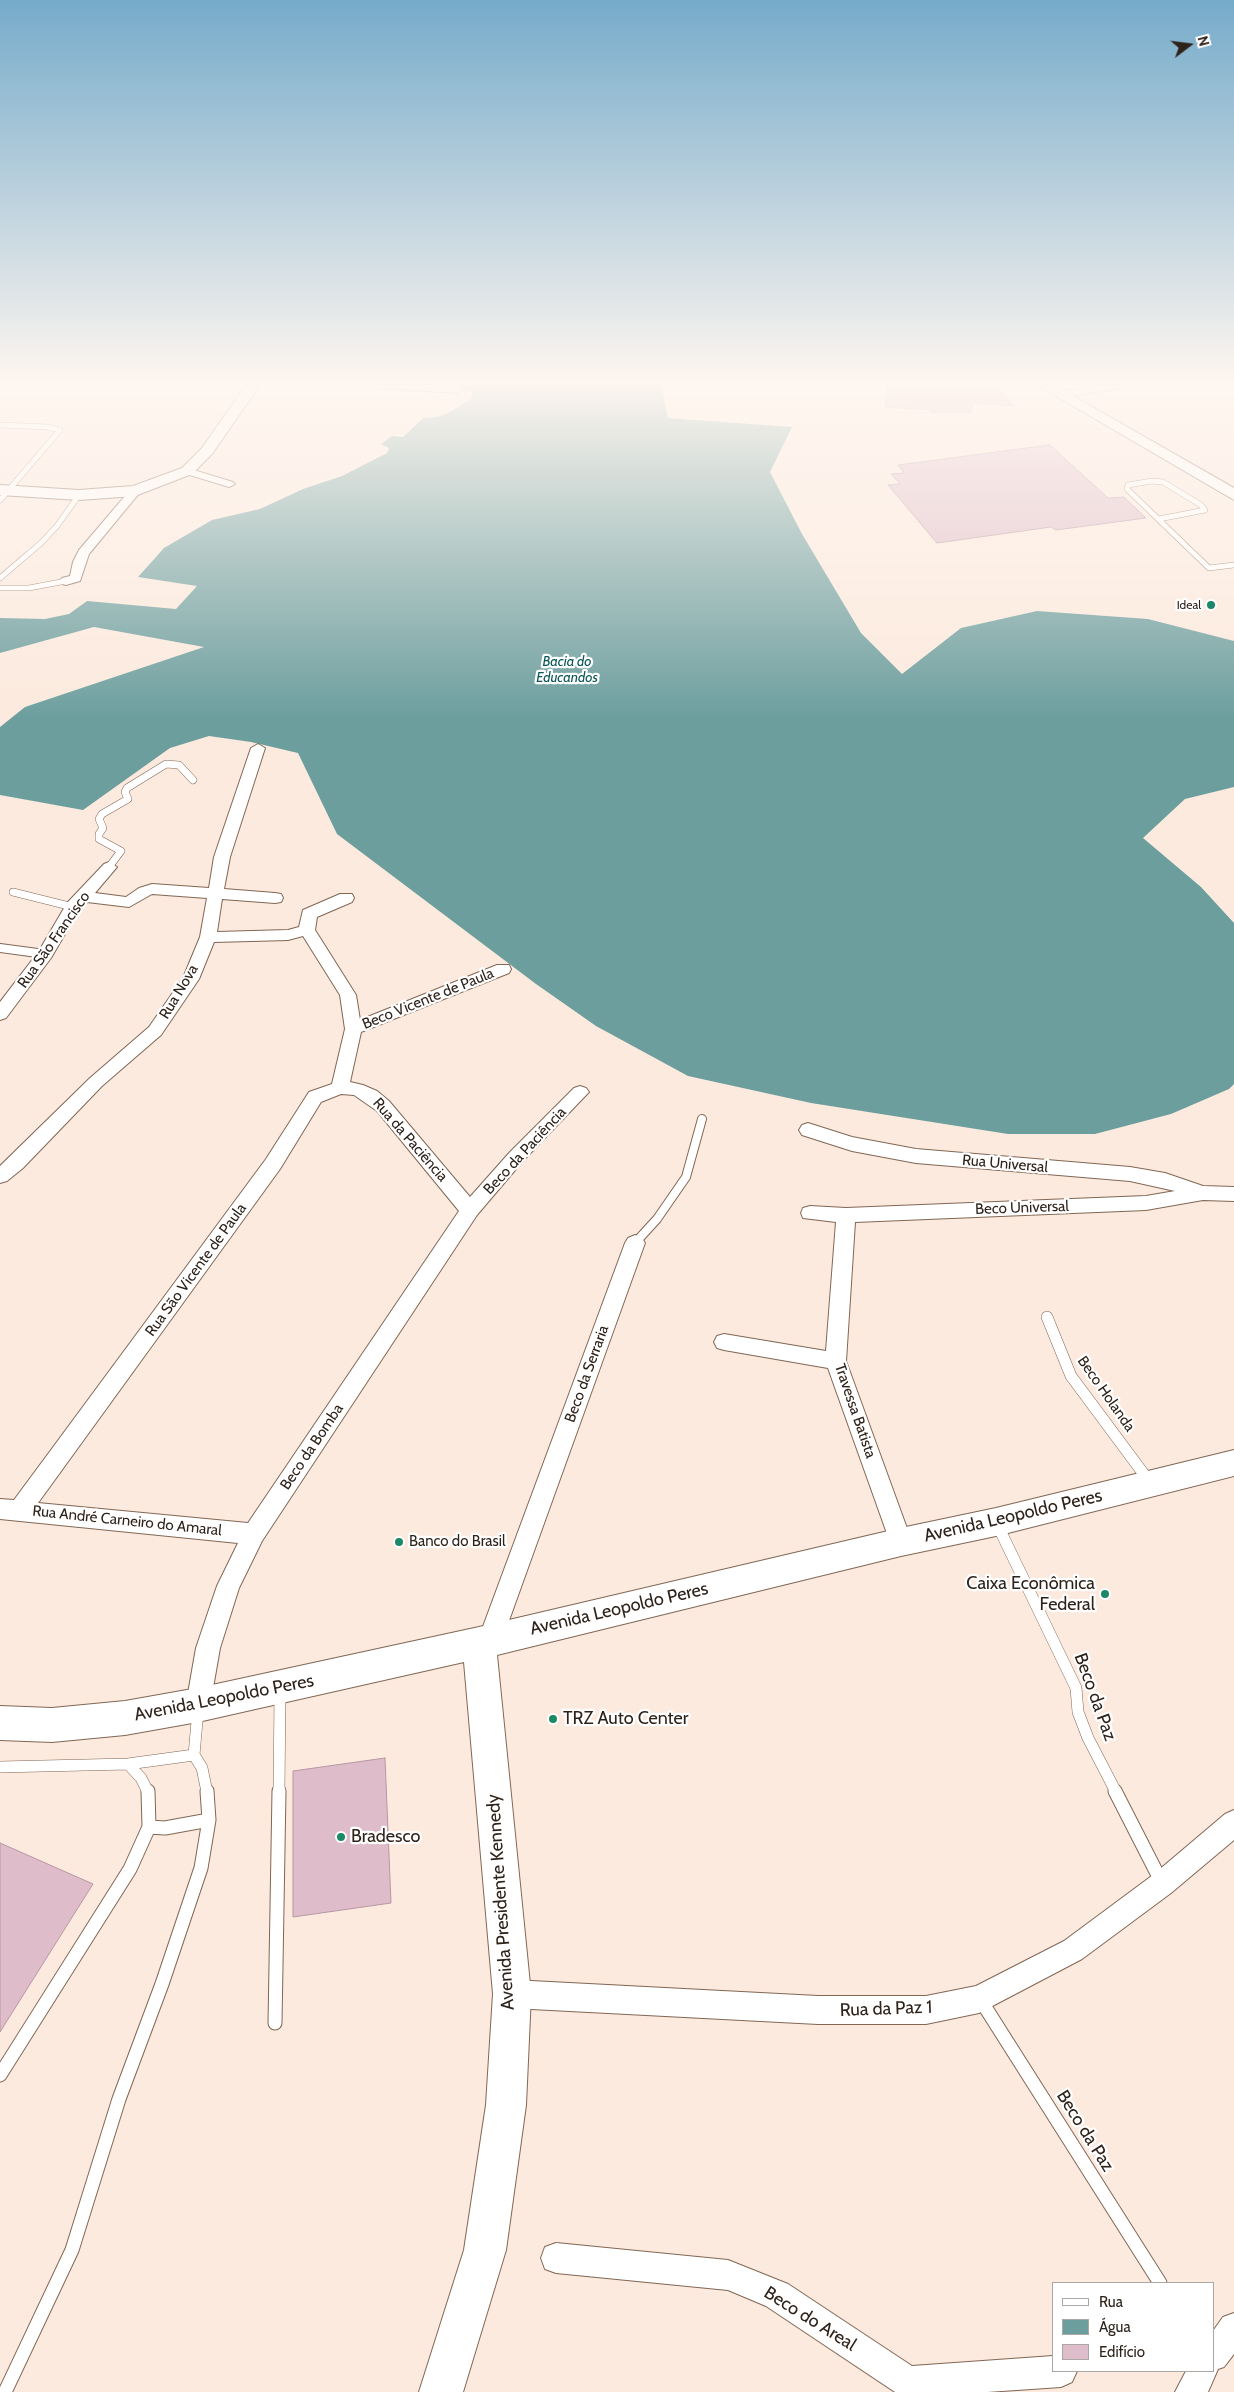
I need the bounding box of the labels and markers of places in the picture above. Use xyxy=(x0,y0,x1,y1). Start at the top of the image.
place label: Ideal xyxy=(1177,598,1201,612)
marker: Ideal xyxy=(1205,599,1217,611)
place label: Banco do Brasil xyxy=(409,1533,505,1551)
marker: Banco do Brasil xyxy=(393,1536,405,1548)
place label: Caixa Econômica Federal xyxy=(966,1573,1095,1616)
marker: Caixa Econômica Federal xyxy=(1099,1588,1111,1600)
place label: TRZ Auto Center xyxy=(563,1708,688,1730)
marker: TRZ Auto Center xyxy=(547,1713,559,1725)
place label: Bradesco xyxy=(351,1826,420,1848)
marker: Bradesco xyxy=(335,1831,347,1843)

